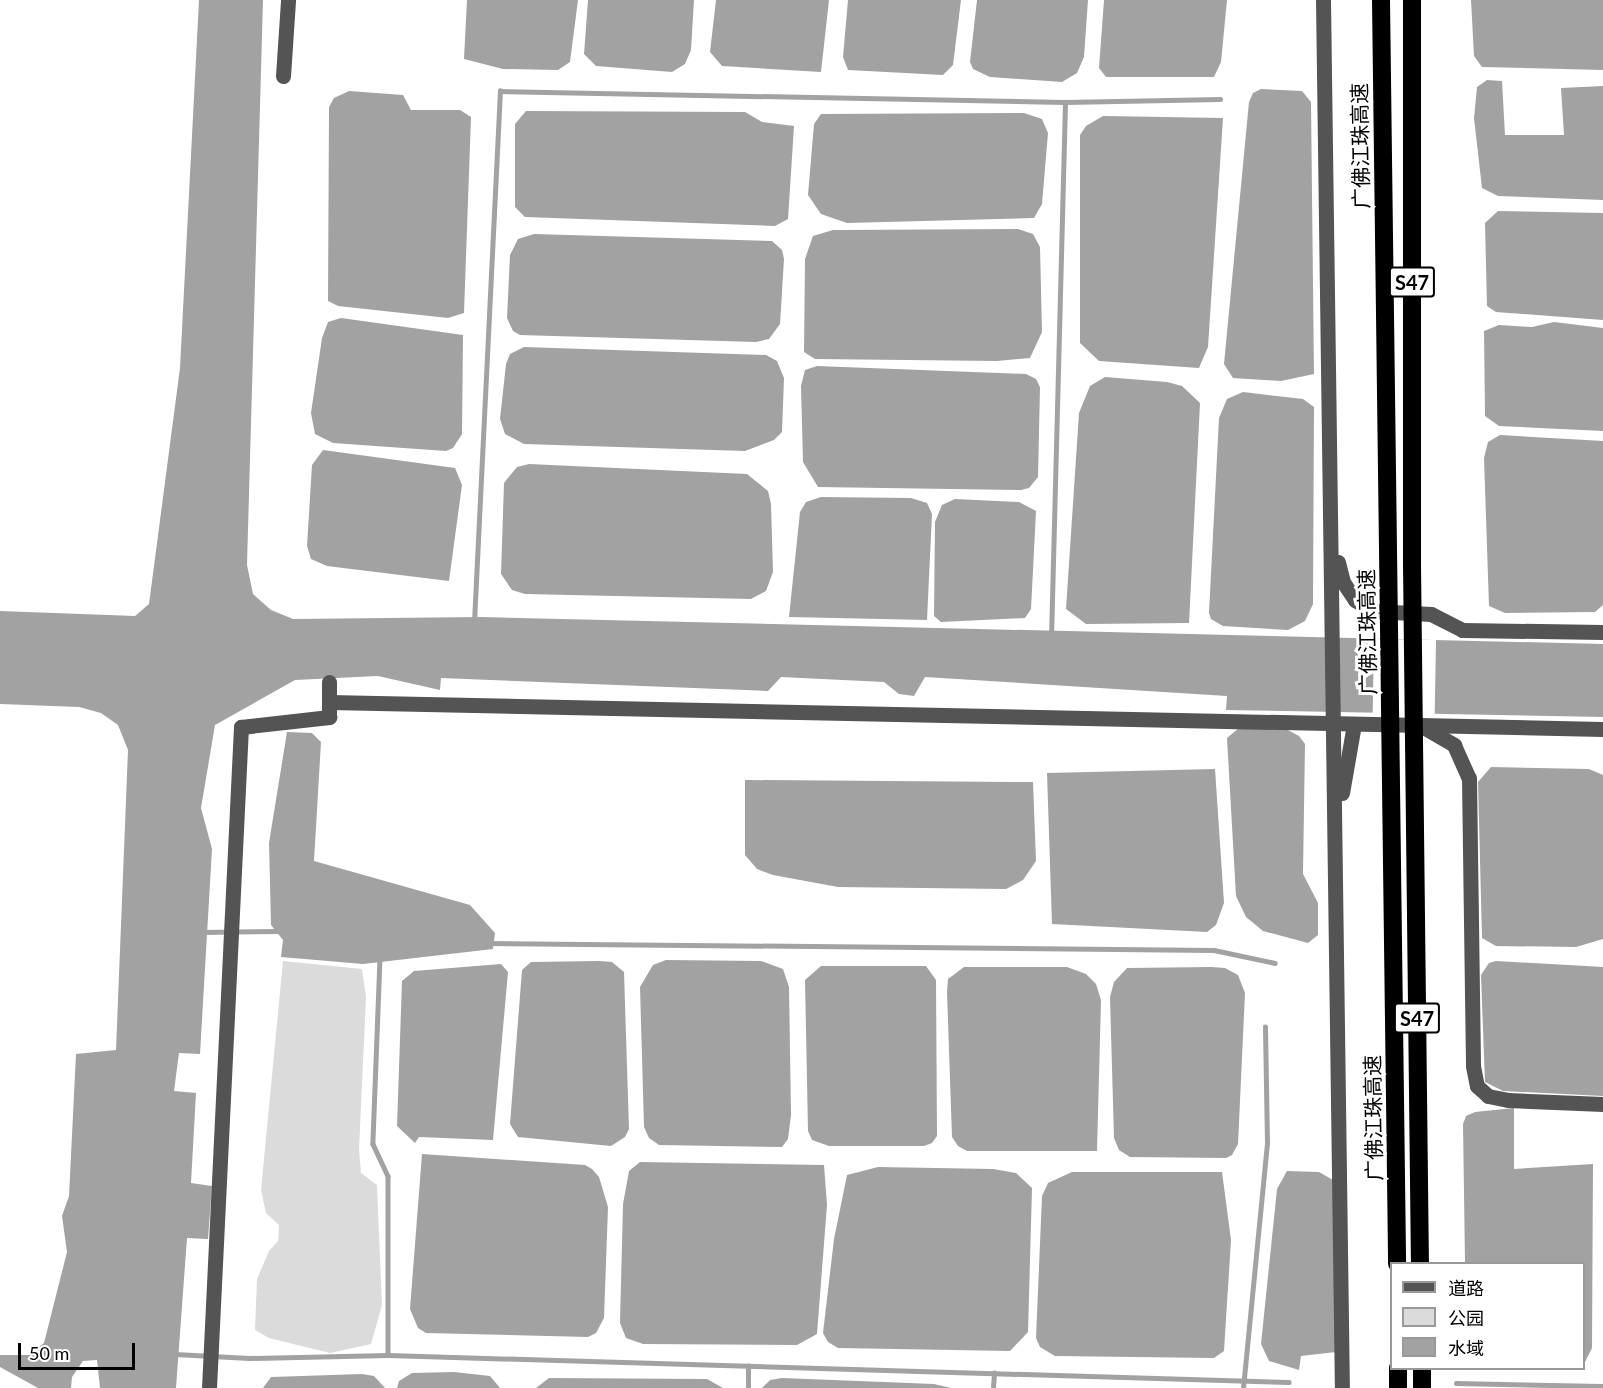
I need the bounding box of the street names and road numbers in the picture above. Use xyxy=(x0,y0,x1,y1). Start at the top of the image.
street label: 广佛江珠高速 xyxy=(1346,83,1374,209)
road number: S47 xyxy=(1388,265,1436,299)
street label: 广佛江珠高速 xyxy=(1353,569,1381,695)
road number: S47 xyxy=(1393,1001,1441,1035)
street label: 广佛江珠高速 xyxy=(1359,1055,1387,1181)

